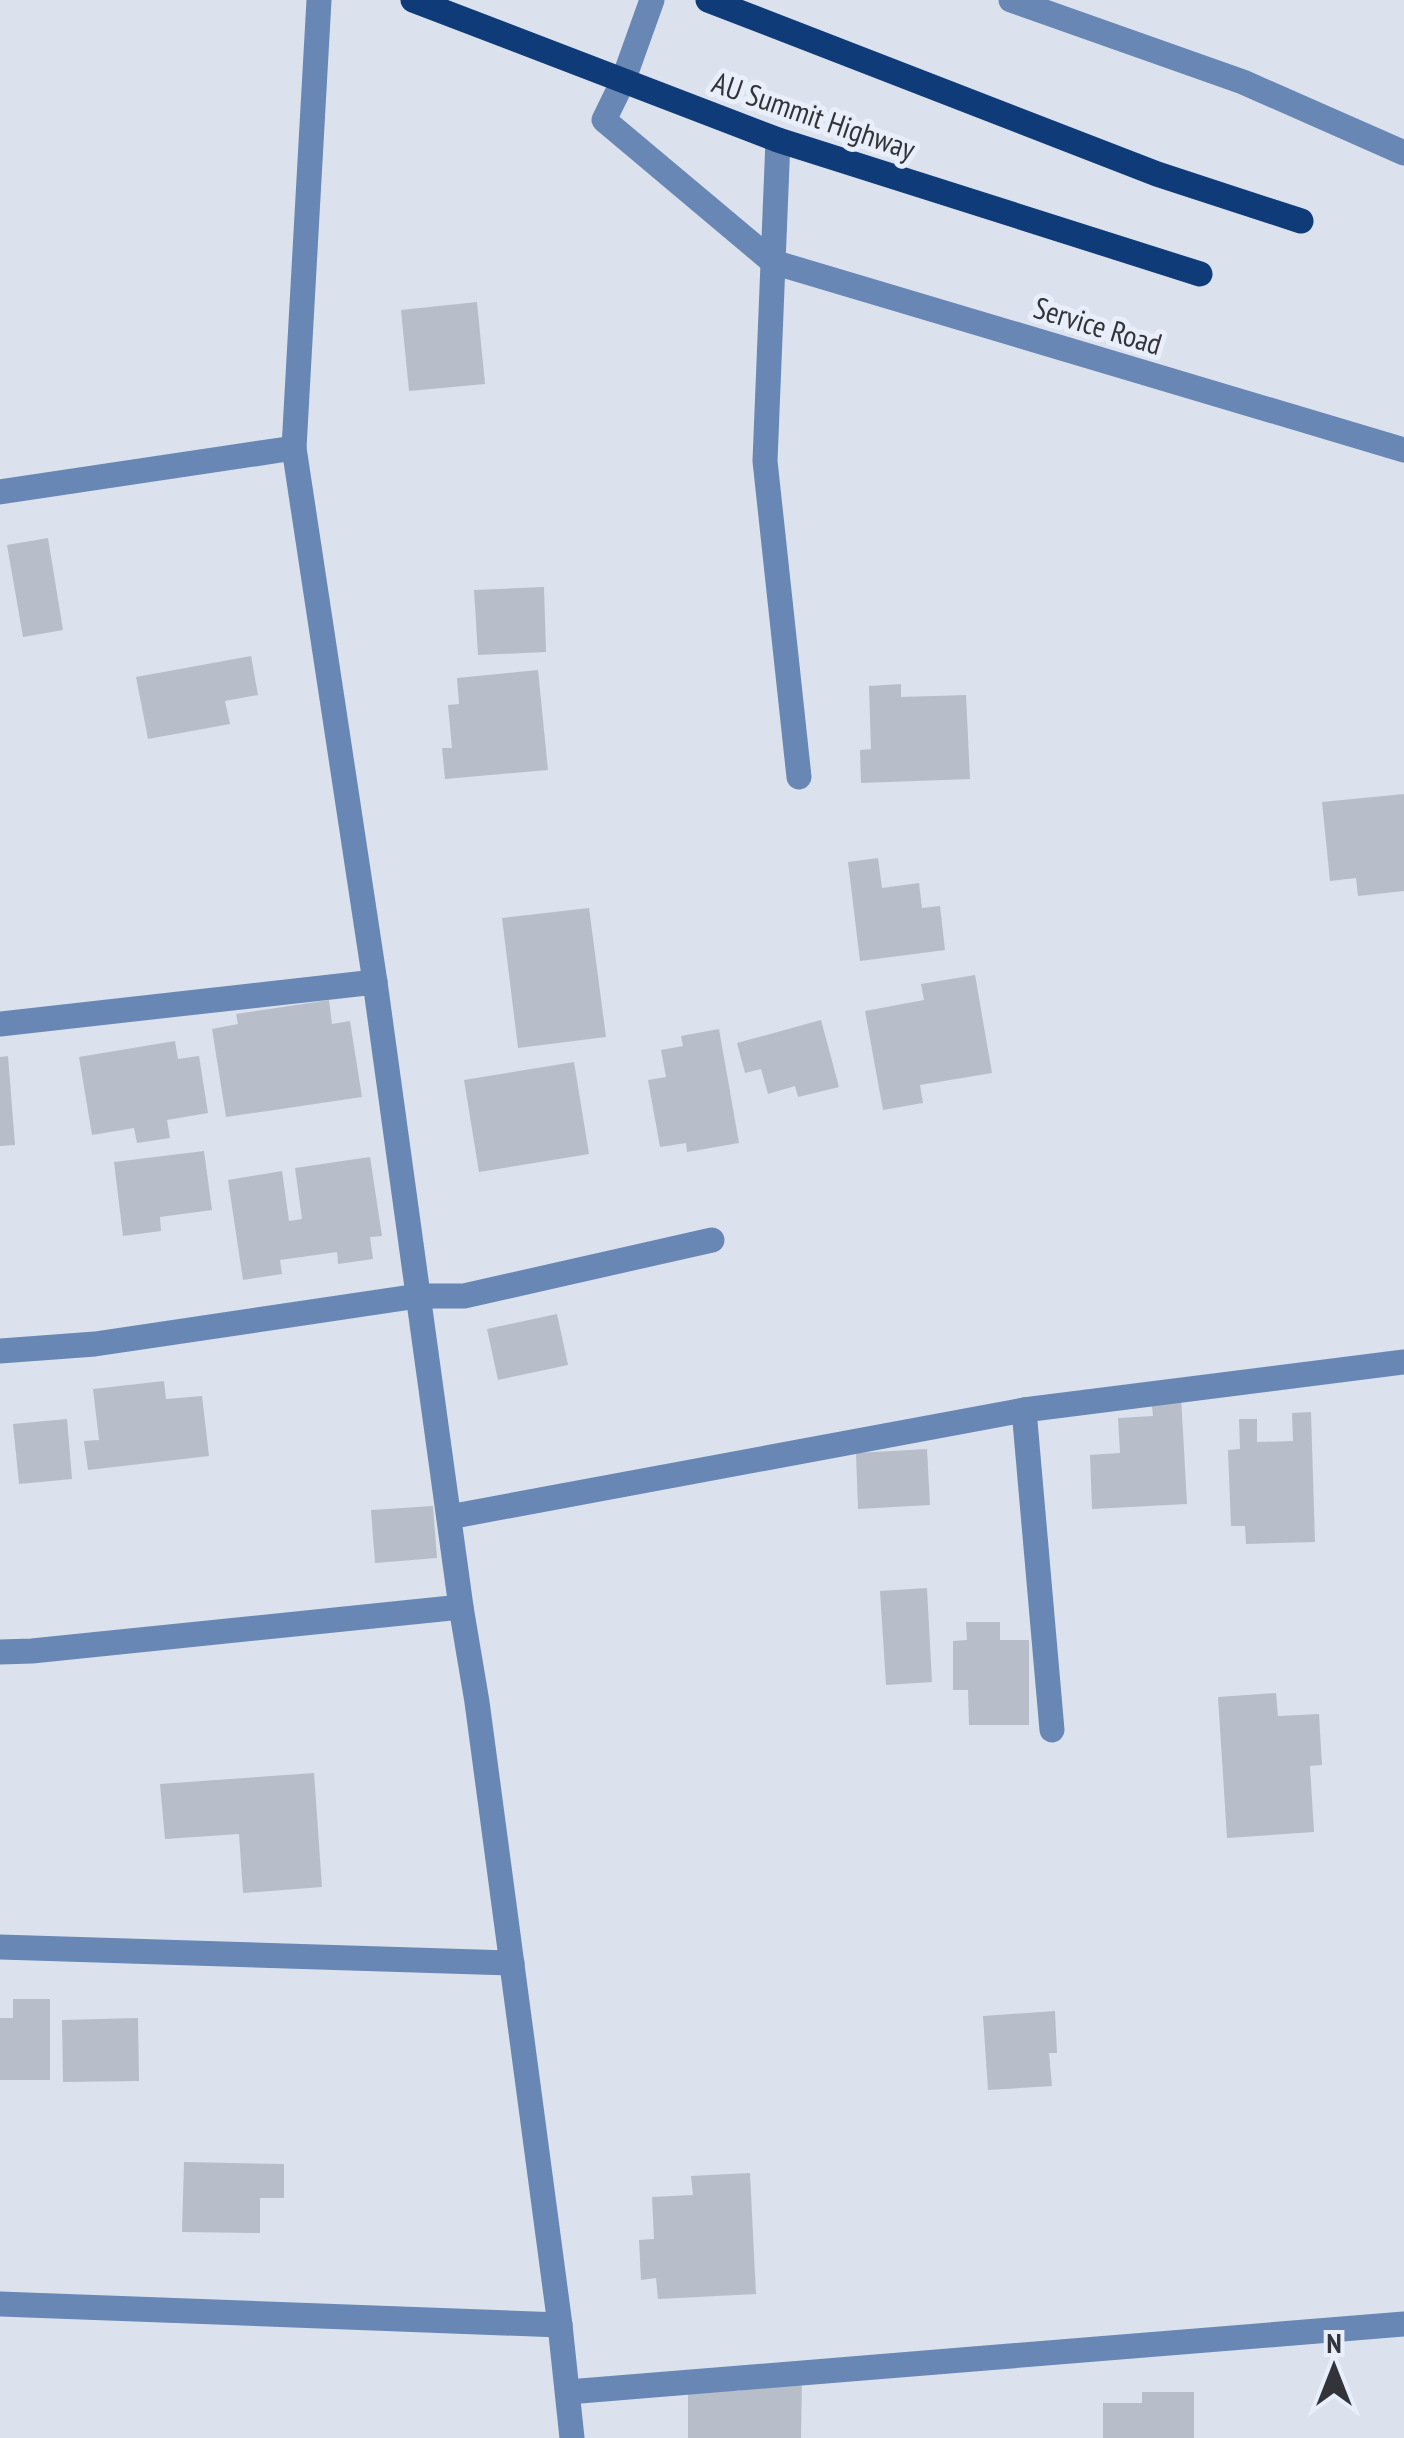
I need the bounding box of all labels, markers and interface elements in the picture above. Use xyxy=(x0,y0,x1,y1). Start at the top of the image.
street label: AU Summit Highway xyxy=(707,62,921,168)
street label: Service Road xyxy=(1029,287,1167,363)
north arrow xyxy=(1284,2318,1384,2418)
text: N xyxy=(1326,2324,1342,2361)

